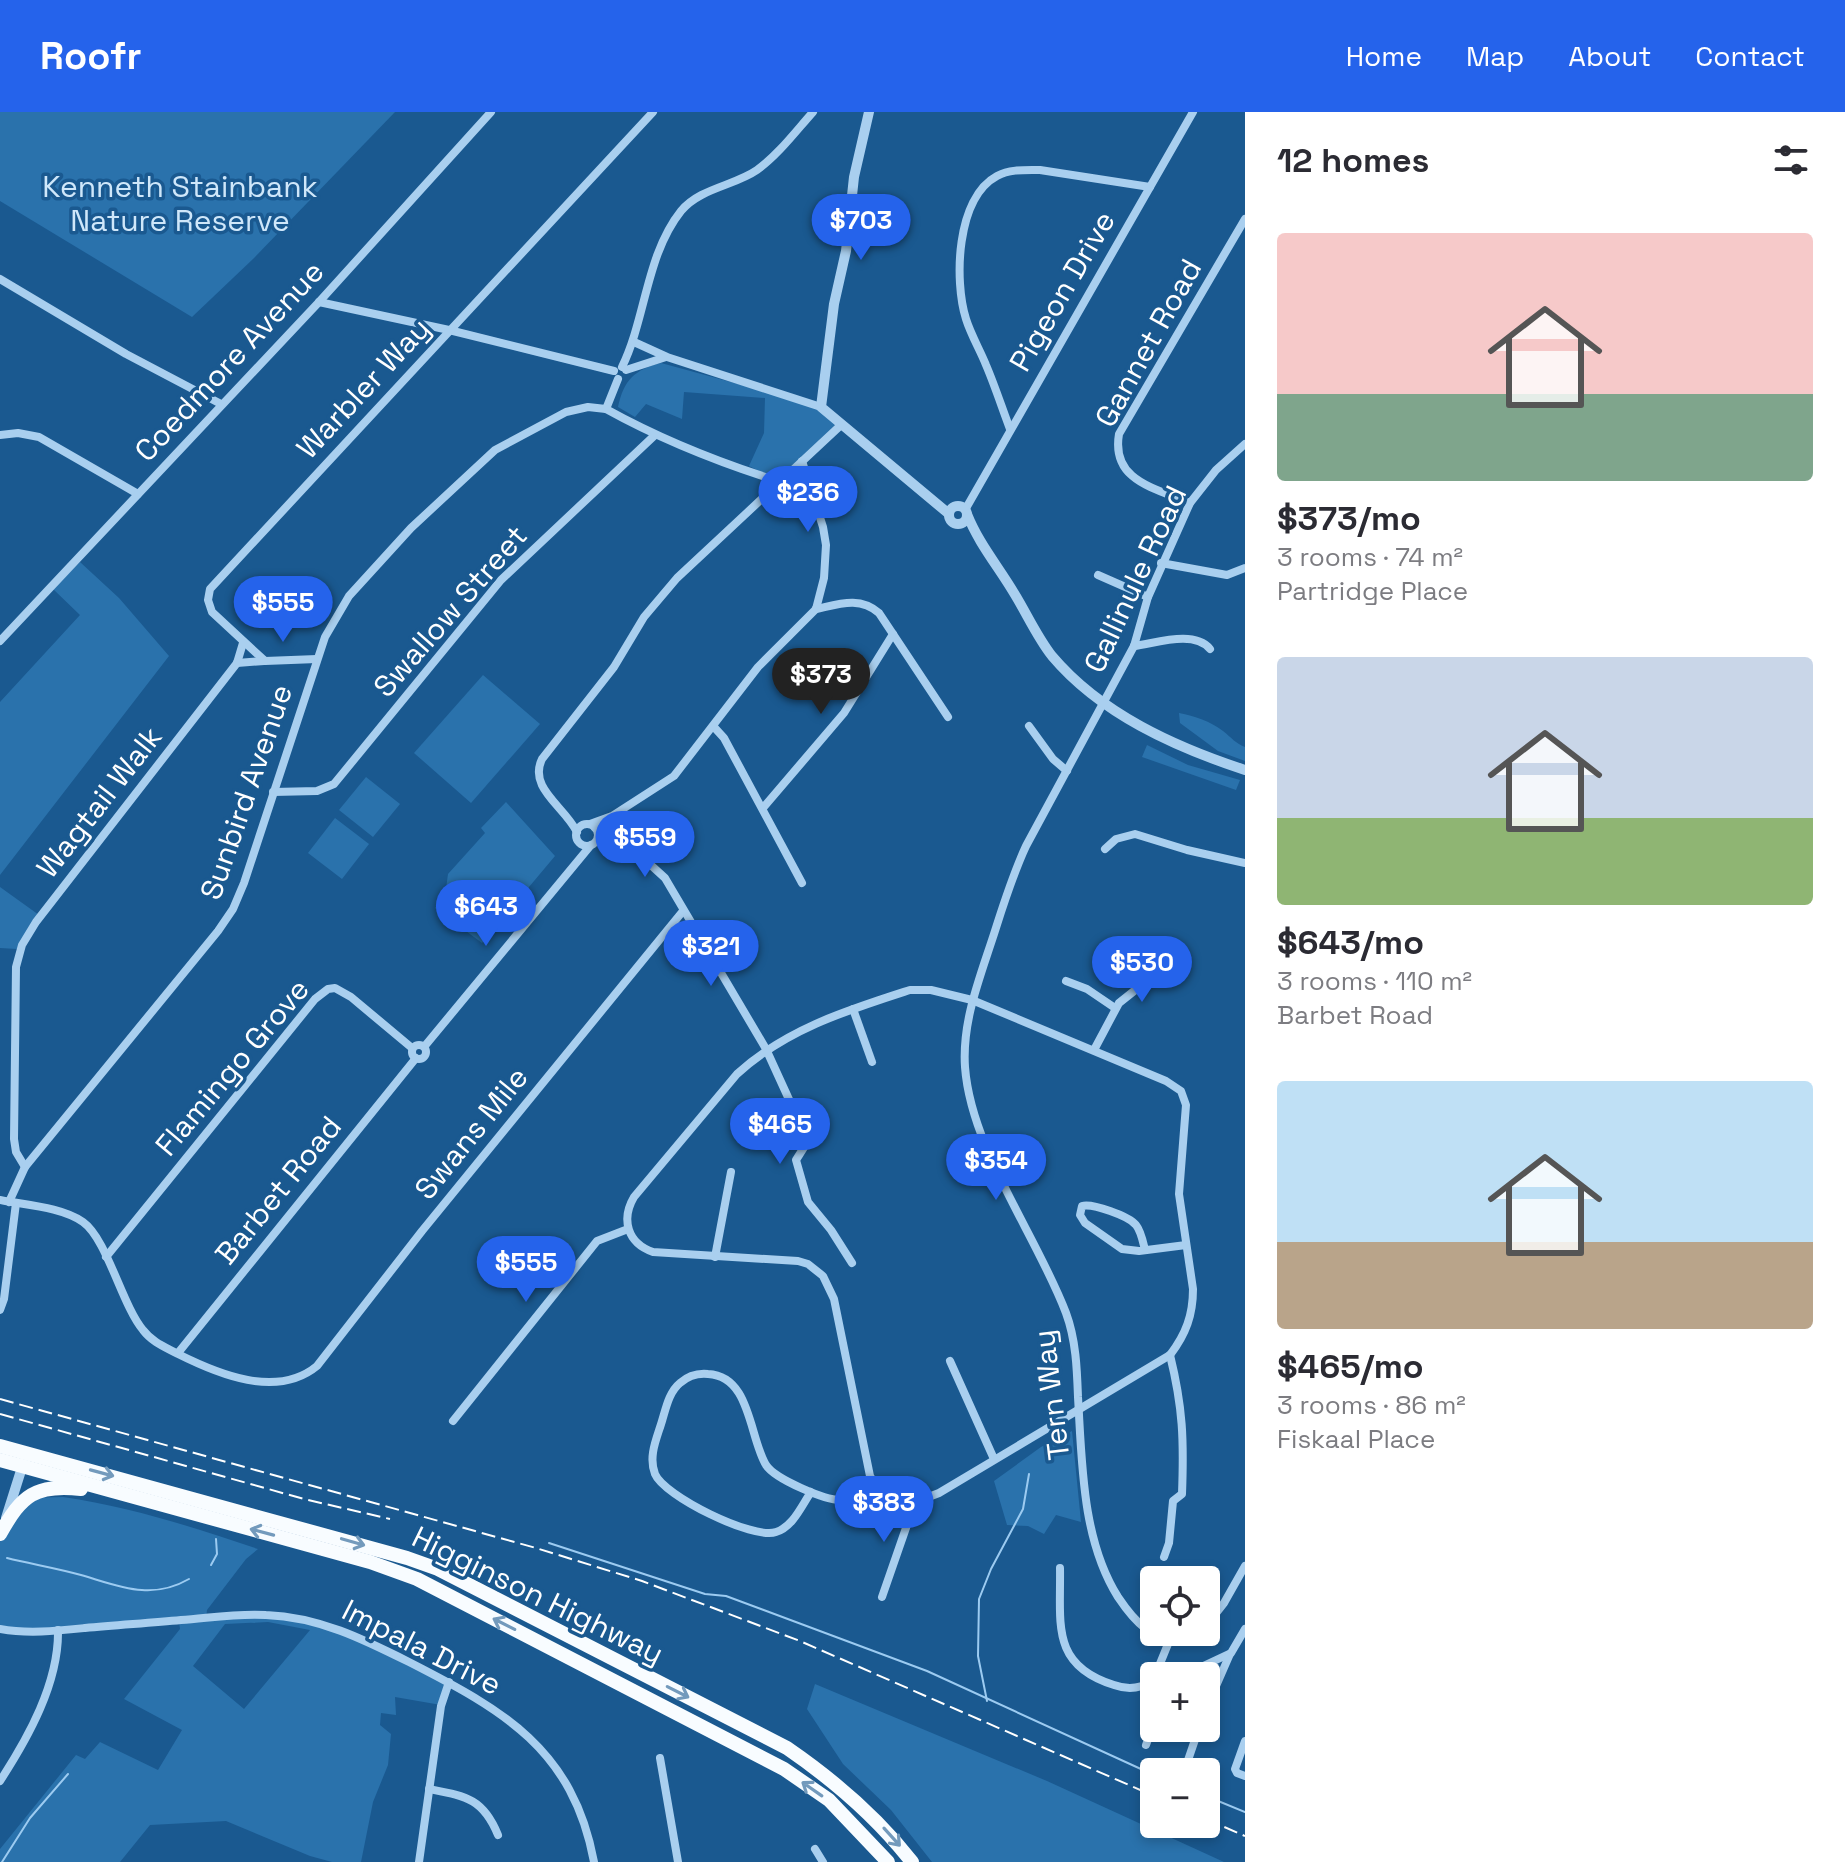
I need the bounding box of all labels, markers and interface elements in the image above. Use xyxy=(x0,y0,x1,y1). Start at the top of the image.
text: Roofr xyxy=(40,32,142,80)
text: Home xyxy=(1346,38,1422,74)
text: Map xyxy=(1466,38,1524,74)
text: About xyxy=(1568,38,1651,74)
text: Contact xyxy=(1695,38,1805,74)
icon: filters xyxy=(1769,138,1813,182)
text: 12 homes xyxy=(1277,139,1429,182)
park label: Kenneth Stainbank Nature Reserve xyxy=(42,167,318,240)
pin: $703 xyxy=(814,194,908,262)
text: $703 xyxy=(830,203,892,237)
street label: Pigeon Drive xyxy=(1000,204,1124,378)
street label: Coedmore Avenue xyxy=(126,252,332,470)
street label: Gannet Road xyxy=(1086,252,1210,434)
icon: home xyxy=(1473,285,1617,429)
street label: Warbler Way xyxy=(288,309,438,467)
pin: $236 xyxy=(761,466,855,534)
text: $236 xyxy=(776,475,840,509)
street label: Gallinule Road xyxy=(1075,479,1195,679)
text: $373/mo xyxy=(1277,497,1421,540)
street label: Swallow Street xyxy=(365,517,535,705)
text: 3 rooms · 74 m² xyxy=(1277,540,1463,574)
text: Partridge Place xyxy=(1277,574,1468,608)
pin: $555 xyxy=(236,576,330,644)
text: $555 xyxy=(252,585,314,619)
pin: $373 xyxy=(774,648,868,716)
text: $373 xyxy=(790,657,852,691)
street label: Sunbird Avenue xyxy=(191,679,301,905)
icon: home xyxy=(1473,709,1617,853)
street label: Wagtail Walk xyxy=(28,718,170,886)
pin: $559 xyxy=(598,811,692,879)
text: $559 xyxy=(613,820,677,854)
pin: $643 xyxy=(439,880,533,948)
text: $643 xyxy=(454,889,518,923)
pin: $321 xyxy=(664,920,758,988)
text: $643/mo xyxy=(1277,921,1424,964)
text: $321 xyxy=(682,929,740,963)
pin: $530 xyxy=(1095,936,1189,1004)
text: $530 xyxy=(1110,945,1174,979)
text: 3 rooms · 110 m² xyxy=(1277,964,1472,998)
street label: Flamingo Grove xyxy=(146,970,318,1164)
text: Barbet Road xyxy=(1277,998,1433,1032)
street label: Swans Mile xyxy=(406,1059,536,1207)
pin: $465 xyxy=(733,1098,827,1166)
text: $465 xyxy=(748,1107,812,1141)
street label: Barbet Road xyxy=(206,1108,350,1272)
icon: home xyxy=(1473,1133,1617,1277)
pin: $354 xyxy=(949,1134,1043,1202)
text: $354 xyxy=(964,1143,1028,1177)
pin: $555 xyxy=(479,1236,573,1304)
text: $555 xyxy=(495,1245,557,1279)
street label: Tern Way xyxy=(1024,1328,1078,1462)
text: $465/mo xyxy=(1277,1345,1424,1388)
text: 3 rooms · 86 m² xyxy=(1277,1388,1466,1422)
text: Fiskaal Place xyxy=(1277,1422,1435,1456)
one-way arrow xyxy=(89,1467,115,1482)
pin: $383 xyxy=(837,1476,931,1544)
text: $383 xyxy=(853,1485,915,1519)
street label: Higginson Highway xyxy=(406,1517,670,1673)
one-way arrow xyxy=(250,1524,276,1539)
one-way arrow xyxy=(339,1536,365,1551)
map controls xyxy=(1140,1566,1220,1838)
button: locate xyxy=(1140,1566,1220,1646)
street label: Impala Drive xyxy=(336,1590,508,1704)
one-way arrow xyxy=(493,1615,517,1631)
button: + xyxy=(1140,1662,1220,1742)
one-way arrow xyxy=(666,1685,690,1701)
button: − xyxy=(1140,1758,1220,1838)
one-way arrow xyxy=(802,1781,824,1797)
one-way arrow xyxy=(882,1827,900,1847)

